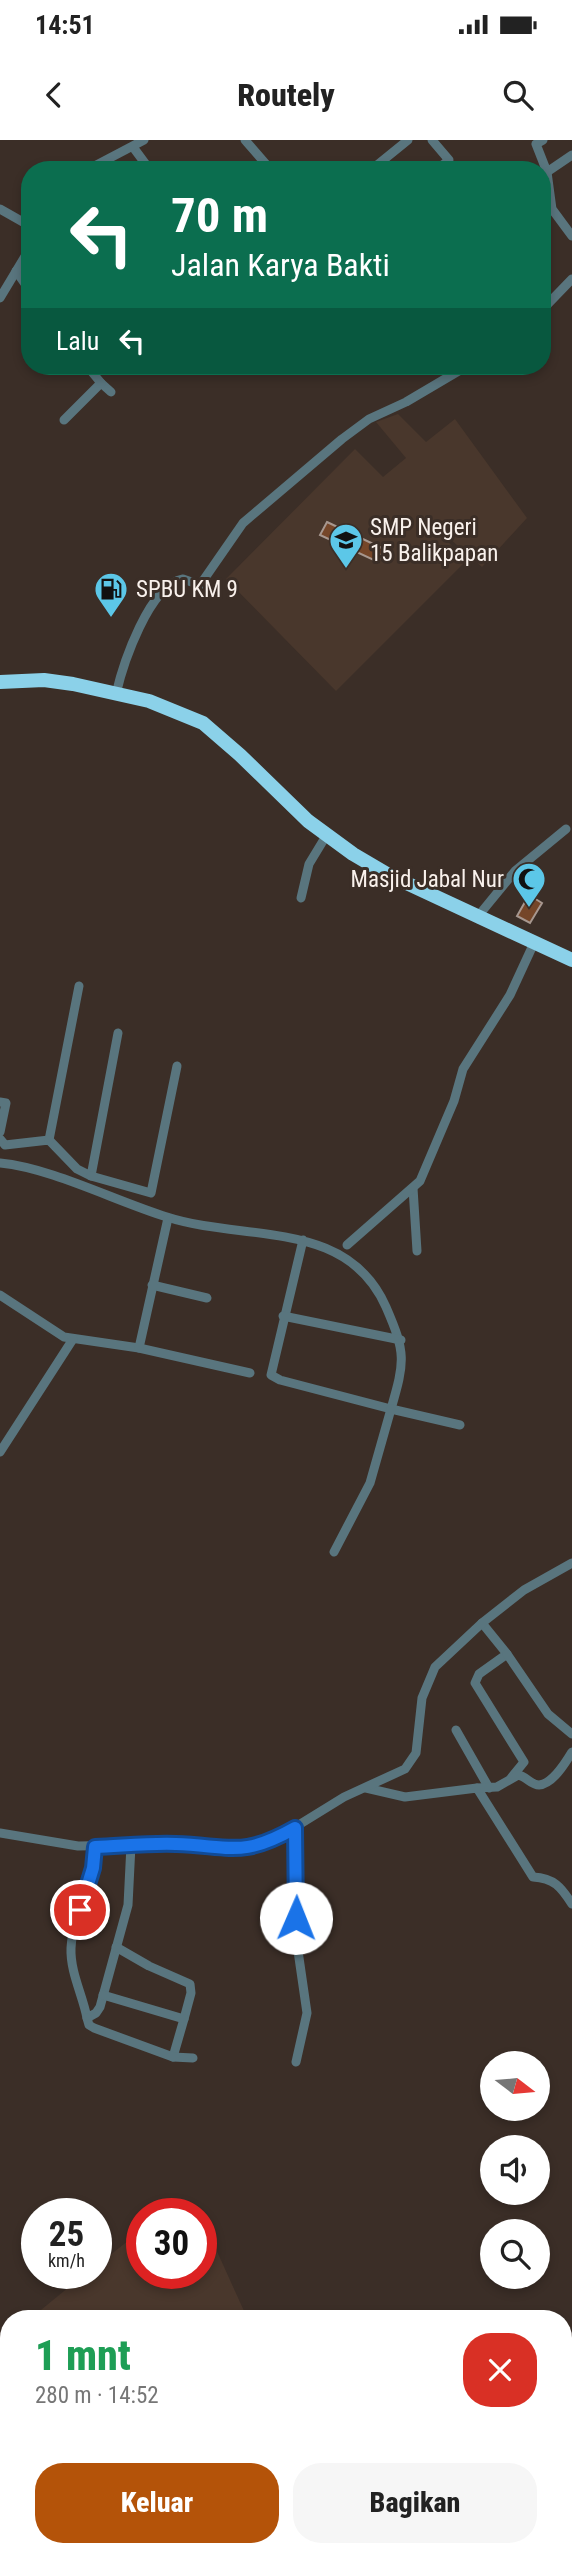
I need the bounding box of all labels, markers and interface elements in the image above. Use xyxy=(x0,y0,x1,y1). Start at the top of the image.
text: 14:51 xyxy=(35,10,95,40)
icon: back xyxy=(35,76,73,114)
text: Routely xyxy=(237,76,335,114)
icon: search xyxy=(499,76,537,114)
text: 70 m xyxy=(171,187,268,244)
icon: left xyxy=(56,189,147,280)
text: Jalan Karya Bakti xyxy=(171,246,390,284)
icon: left xyxy=(113,322,151,360)
text: Lalu xyxy=(56,326,99,356)
place label: SMP Negeri 15 Balikpapan xyxy=(370,514,498,567)
school or university icon: SMP Negeri 15 Balikpapan xyxy=(327,521,365,570)
fuel station icon: SPBU KM 9 xyxy=(92,570,130,619)
place label: SPBU KM 9 xyxy=(136,576,238,603)
mosque icon: Masjid Jabal Nur xyxy=(510,860,548,909)
place label: Masjid Jabal Nur xyxy=(351,866,504,893)
pin xyxy=(50,1880,110,1940)
position arrow xyxy=(259,1881,333,1955)
icon: arrive xyxy=(61,1891,99,1929)
north arrow xyxy=(480,2051,550,2121)
map controls xyxy=(480,2051,550,2289)
button: sound xyxy=(480,2135,550,2205)
speed limit sign: 30 xyxy=(126,2198,217,2289)
text: 25 xyxy=(49,2214,84,2255)
button: search xyxy=(480,2219,550,2289)
text: km/h xyxy=(48,2250,85,2271)
text: 1 mnt xyxy=(35,2331,131,2380)
button: close xyxy=(463,2333,537,2407)
text: 280 m · 14:52 xyxy=(35,2382,159,2409)
button: Keluar xyxy=(35,2463,279,2543)
button: Bagikan xyxy=(293,2463,537,2543)

